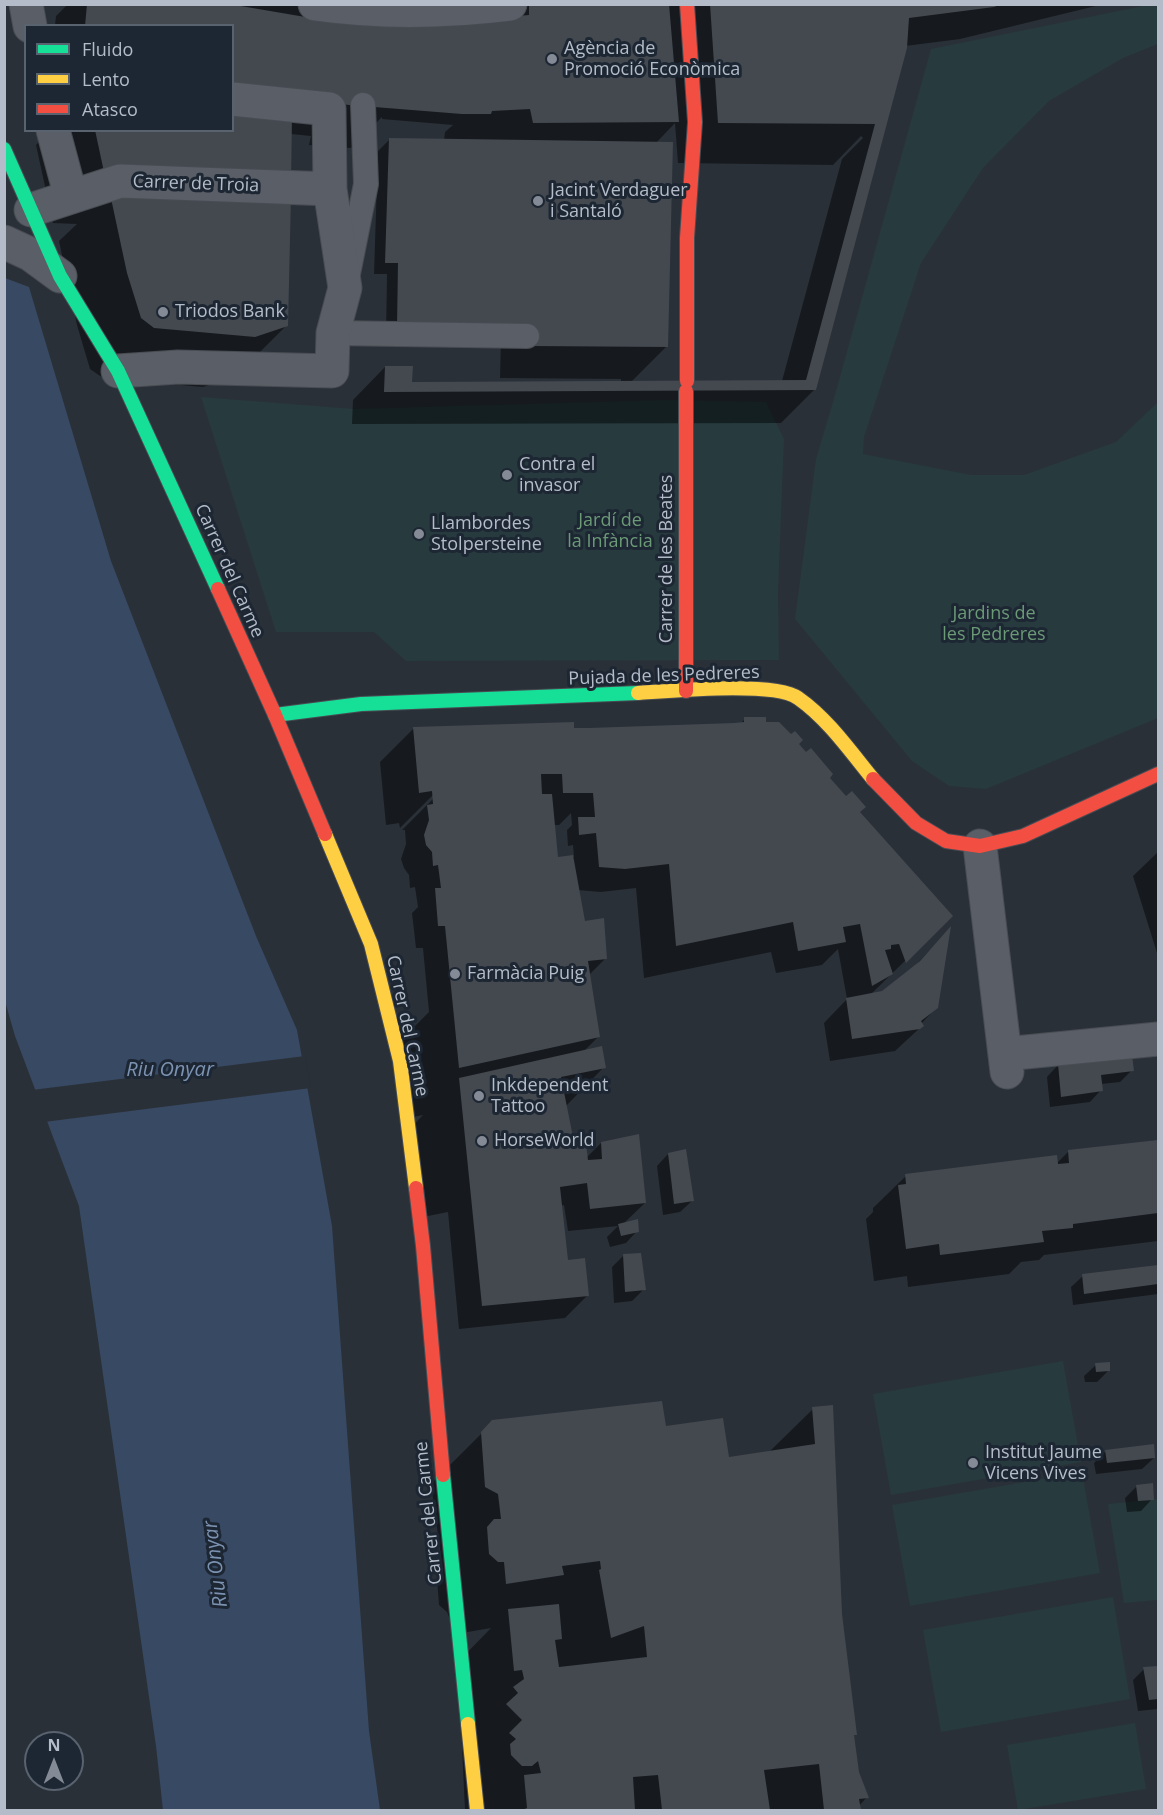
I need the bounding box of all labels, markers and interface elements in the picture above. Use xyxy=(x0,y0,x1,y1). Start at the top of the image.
legend xyxy=(24,24,234,132)
text: Fluido xyxy=(82,37,133,61)
place label: Agència de Promoció Econòmica xyxy=(564,38,740,80)
marker: Agència de Promoció Econòmica xyxy=(545,52,559,66)
text: Lento xyxy=(82,67,130,91)
text: Atasco xyxy=(82,97,138,121)
street label: Carrer de Troia xyxy=(132,171,260,197)
place label: Jacint Verdaguer i Santaló xyxy=(550,180,688,222)
marker: Jacint Verdaguer i Santaló xyxy=(531,194,545,208)
place label: Triodos Bank xyxy=(175,301,285,323)
marker: Triodos Bank xyxy=(156,305,170,319)
place label: Contra el invasor xyxy=(519,454,595,496)
marker: Contra el invasor xyxy=(500,468,514,482)
street label: Carrer de les Beates xyxy=(656,475,678,643)
street label: Carrer del Carme xyxy=(190,501,268,641)
park label: Jardí de la Infància xyxy=(567,510,653,552)
place label: Llambordes Stolpersteine xyxy=(431,513,542,556)
marker: Llambordes Stolpersteine xyxy=(412,527,426,541)
park label: Jardins de les Pedreres xyxy=(942,603,1046,646)
street label: Pujada de les Pedreres xyxy=(568,662,760,690)
street label: Carrer del Carme xyxy=(381,953,433,1099)
place label: Farmàcia Puig xyxy=(467,963,584,985)
marker: Farmàcia Puig xyxy=(448,967,462,981)
water label: Riu Onyar xyxy=(126,1058,214,1082)
place label: Inkdependent Tattoo xyxy=(491,1075,608,1118)
marker: Inkdependent Tattoo xyxy=(472,1089,486,1103)
place label: HorseWorld xyxy=(494,1130,595,1152)
marker: HorseWorld xyxy=(475,1134,489,1148)
street label: Carrer del Carme xyxy=(411,1440,447,1586)
place label: Institut Jaume Vicens Vives xyxy=(985,1442,1102,1484)
marker: Institut Jaume Vicens Vives xyxy=(966,1456,980,1470)
water label: Riu Onyar xyxy=(199,1519,233,1609)
north arrow xyxy=(24,1731,84,1791)
text: N xyxy=(47,1734,61,1756)

